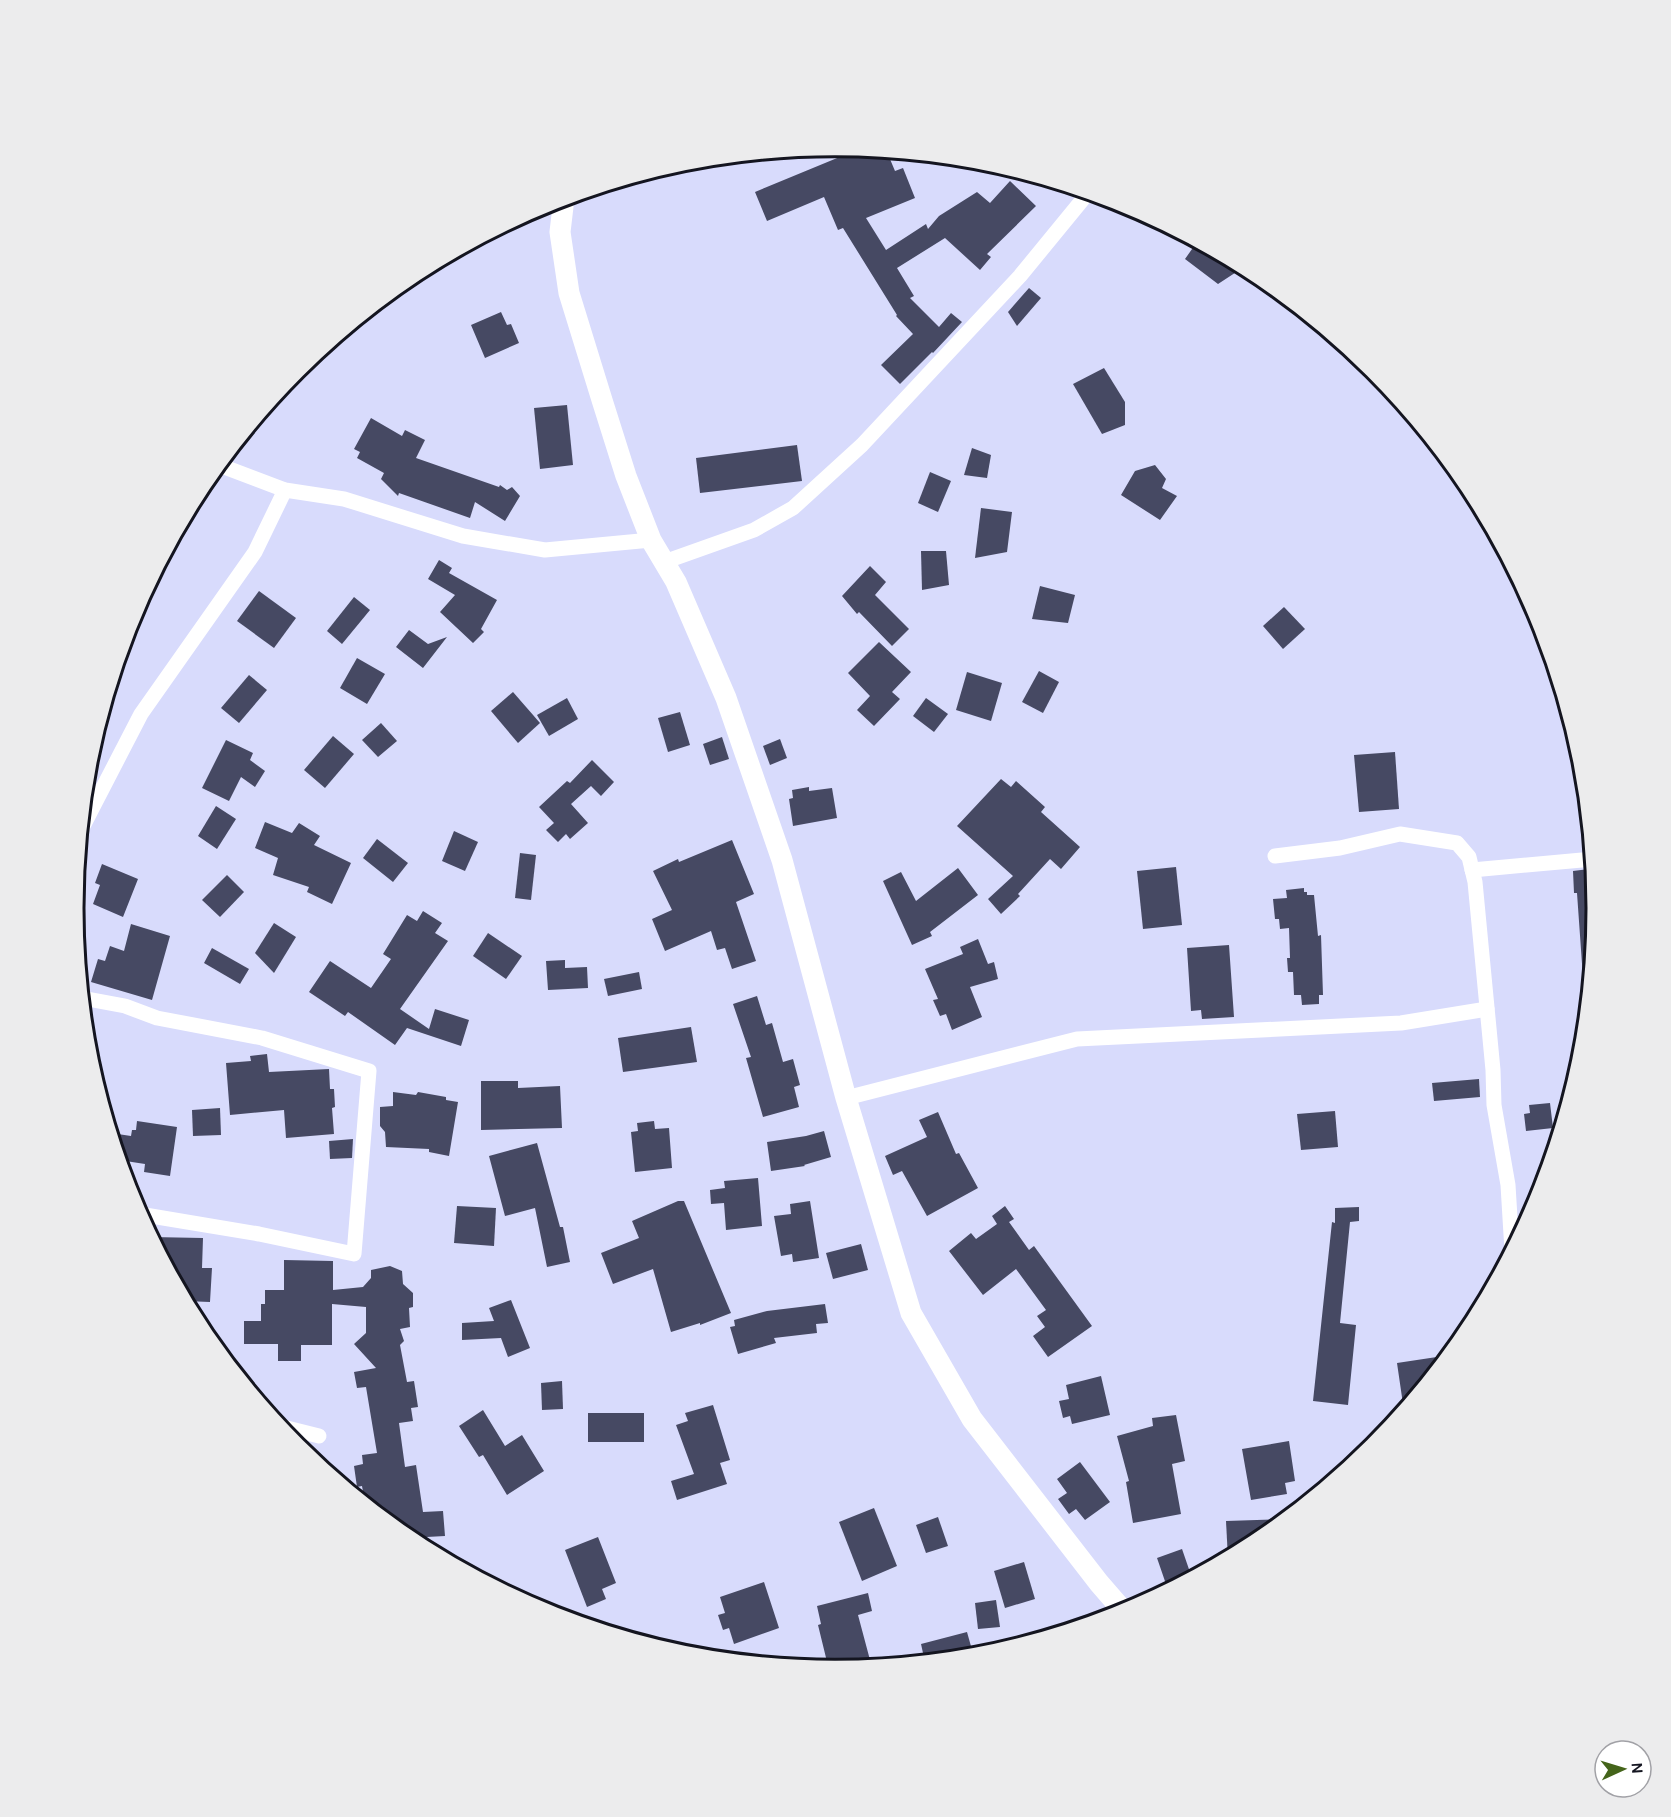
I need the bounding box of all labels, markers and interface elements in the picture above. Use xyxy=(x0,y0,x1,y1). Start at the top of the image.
north arrow xyxy=(1593,1739,1653,1799)
text: N xyxy=(1628,1762,1647,1774)

